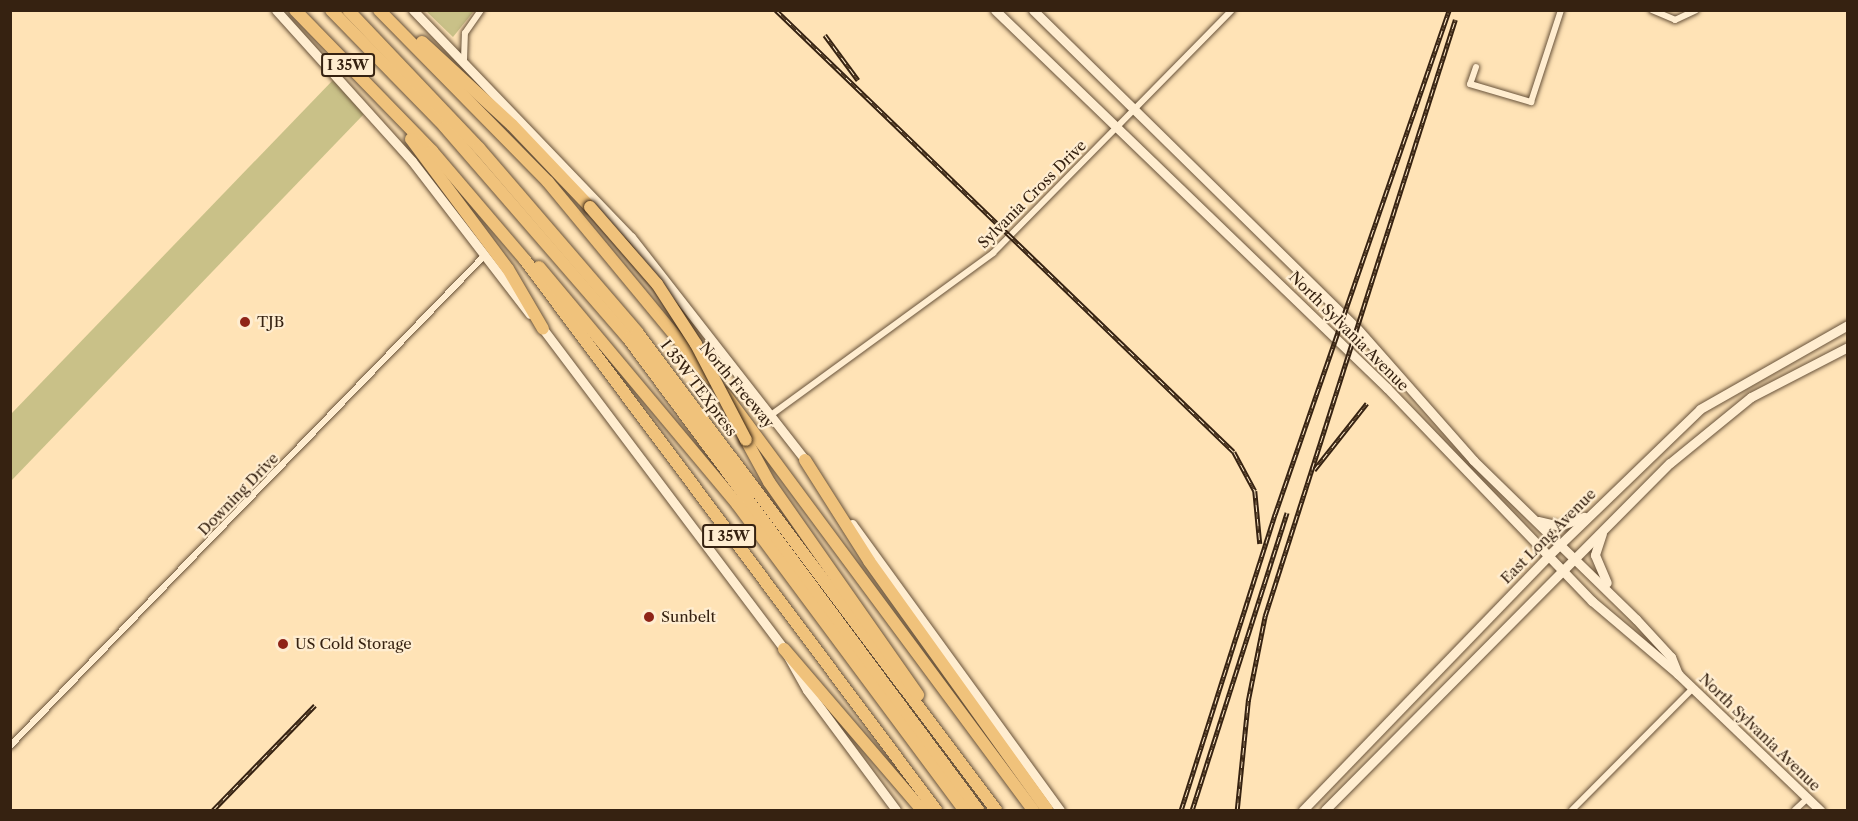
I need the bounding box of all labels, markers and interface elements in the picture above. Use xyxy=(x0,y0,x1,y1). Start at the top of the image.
road number: I 35W xyxy=(321,54,375,76)
street label: Sylvania Cross Drive xyxy=(974,136,1090,252)
street label: North Sylvania Avenue xyxy=(1285,267,1413,395)
place label: TJB xyxy=(257,313,284,331)
marker: TJB xyxy=(238,315,252,329)
street label: I 35W TEXpress xyxy=(657,336,741,440)
street label: North Freeway xyxy=(696,338,778,432)
street label: Downing Drive xyxy=(194,449,282,539)
street label: East Long Avenue xyxy=(1497,485,1599,587)
road number: I 35W xyxy=(702,525,756,547)
place label: Sunbelt xyxy=(661,608,716,626)
marker: Sunbelt xyxy=(642,610,656,624)
place label: US Cold Storage xyxy=(295,635,412,653)
marker: US Cold Storage xyxy=(276,637,290,651)
street label: North Sylvania Avenue xyxy=(1695,669,1825,795)

